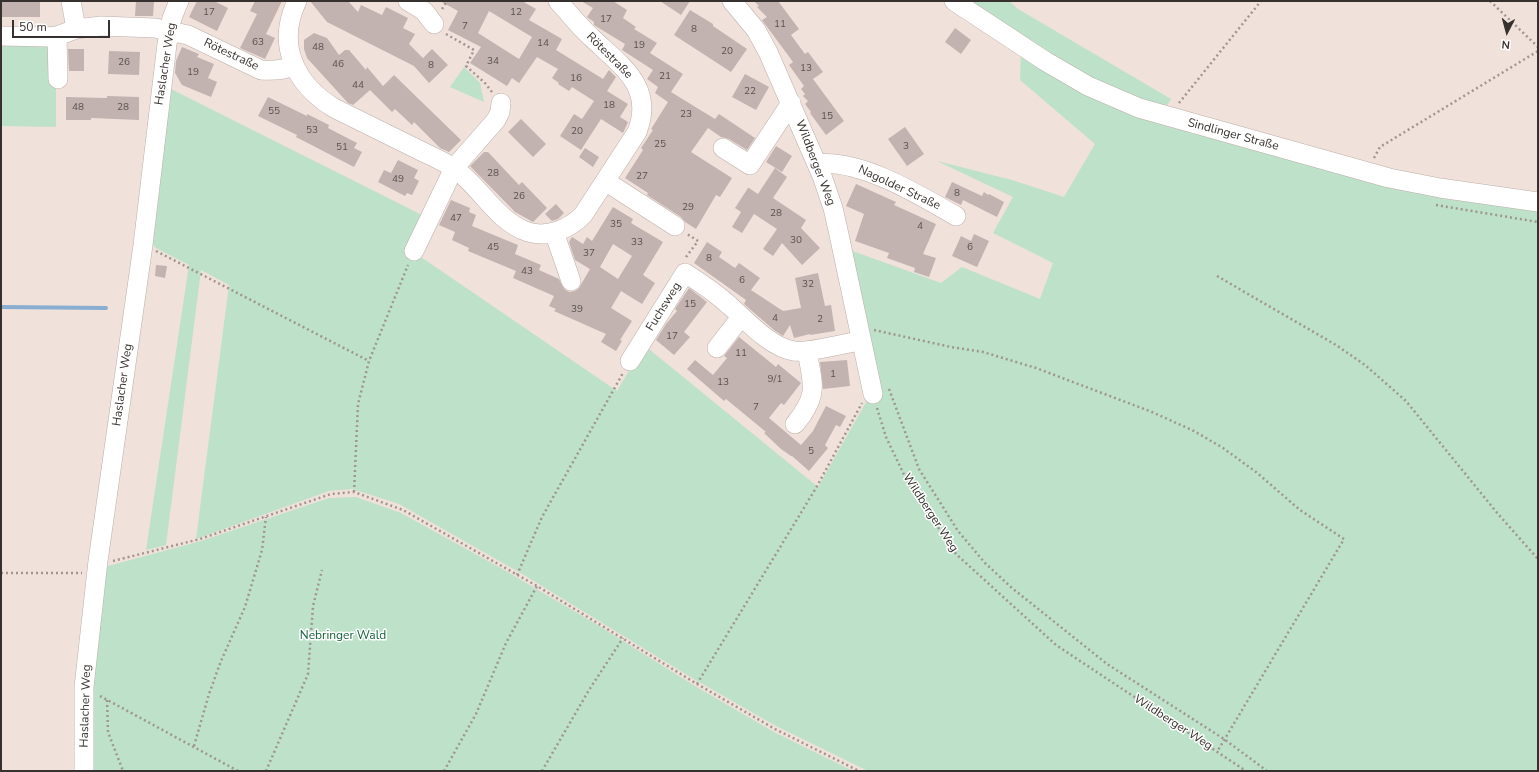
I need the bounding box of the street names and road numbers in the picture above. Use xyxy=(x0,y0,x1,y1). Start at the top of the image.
street label: Haslacher Weg xyxy=(152,22,180,106)
street label: Rötestraße xyxy=(583,30,635,82)
street label: Rötestraße xyxy=(201,36,261,74)
street label: Sindlinger Straße xyxy=(1186,116,1280,154)
street label: Wildberger Weg xyxy=(792,118,838,208)
street label: Nagolder Straße xyxy=(856,163,942,213)
street label: Fuchsweg xyxy=(643,280,685,334)
street label: Haslacher Weg xyxy=(110,343,136,427)
street label: Wildberger Weg xyxy=(899,471,961,555)
street label: Haslacher Weg xyxy=(77,664,95,748)
street label: Wildberger Weg xyxy=(1131,692,1215,754)

